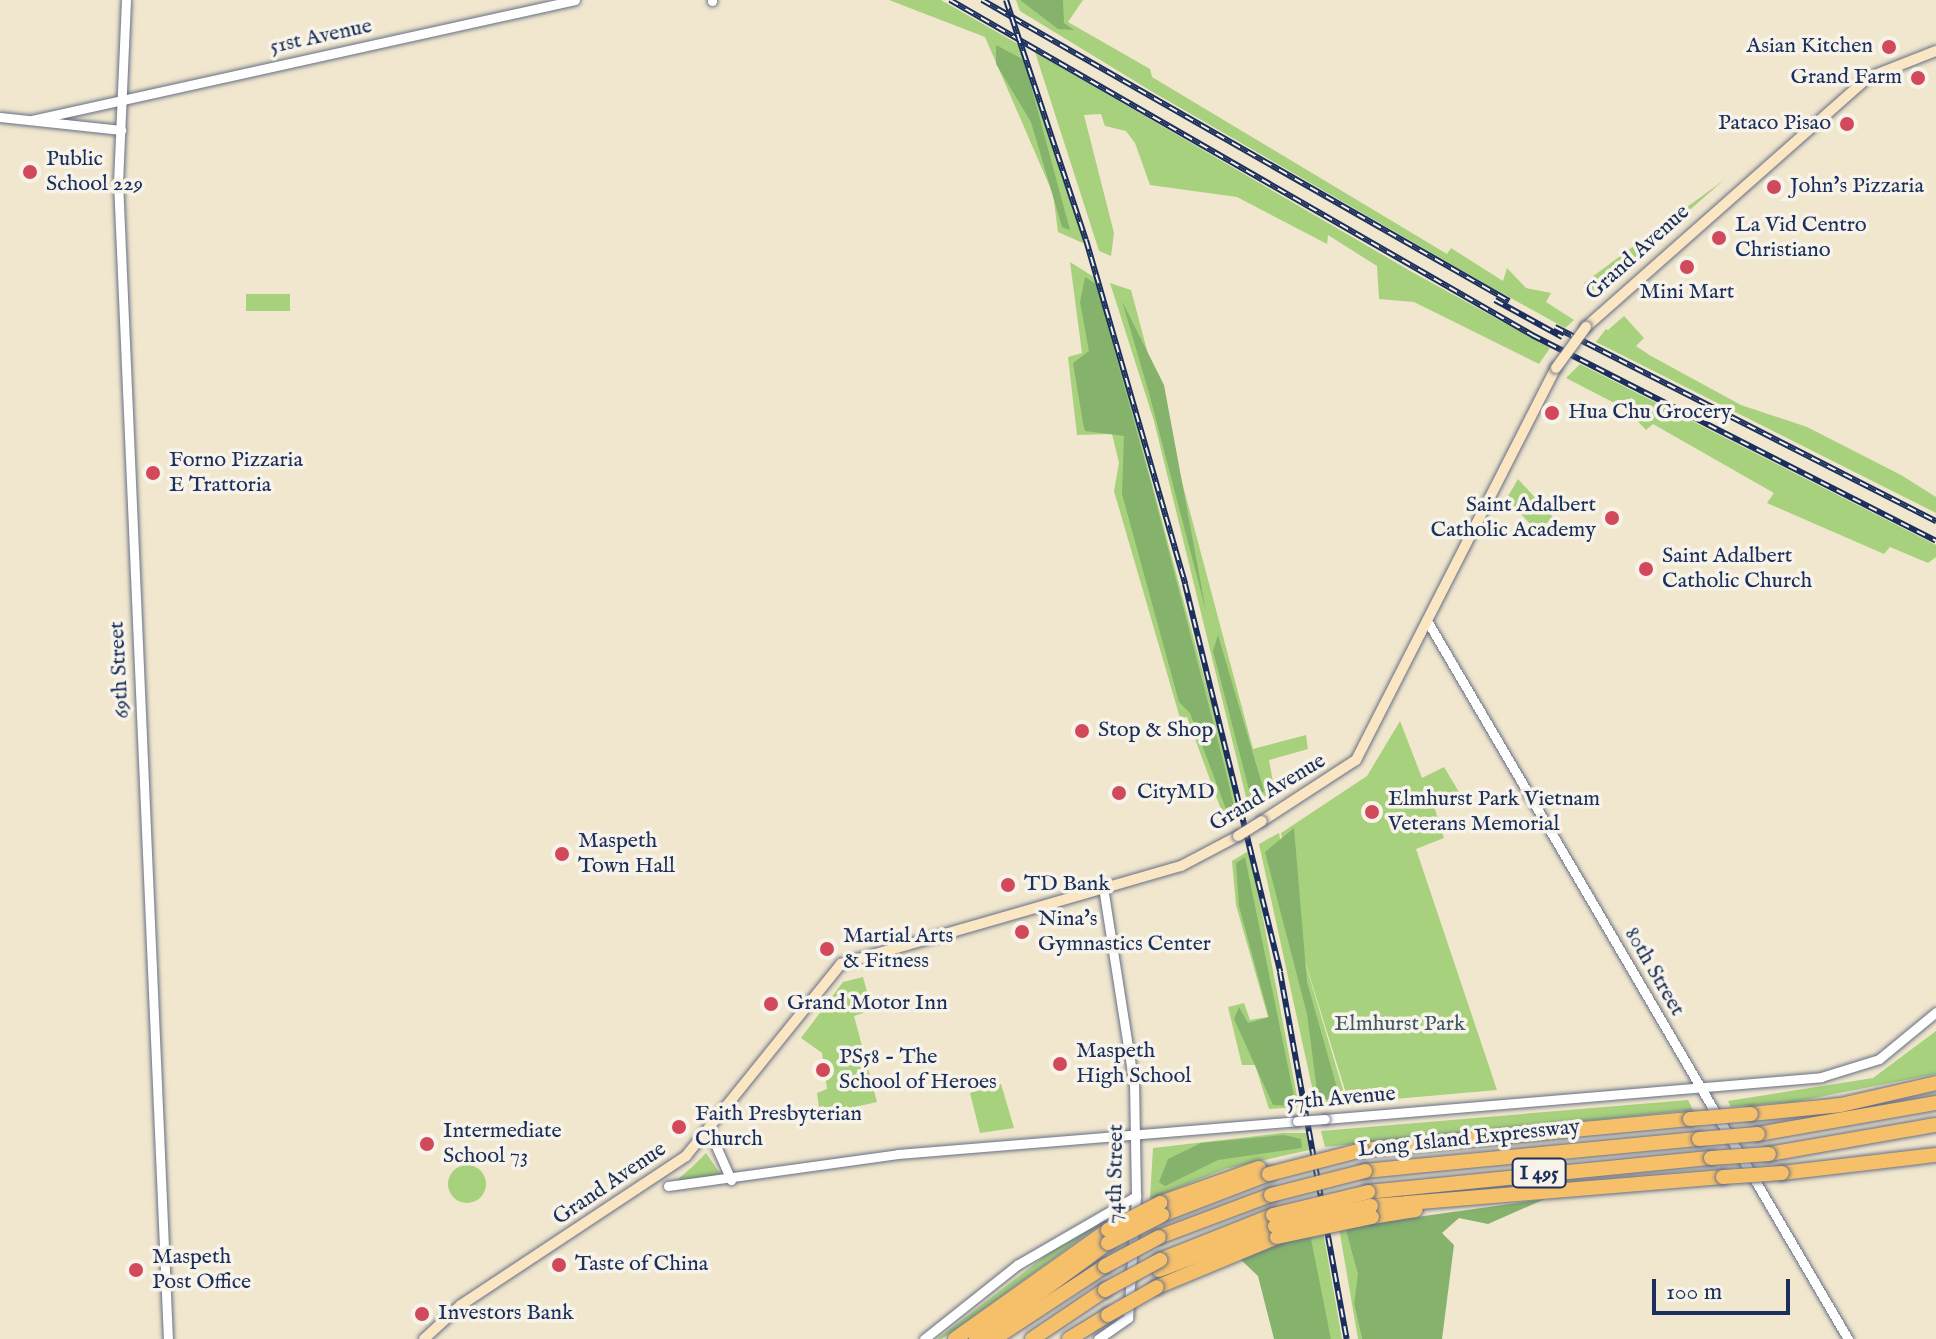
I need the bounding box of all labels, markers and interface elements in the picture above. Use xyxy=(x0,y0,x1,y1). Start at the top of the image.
street label: 51st Avenue xyxy=(268,13,374,61)
place label: Asian Kitchen xyxy=(1746,34,1873,60)
marker: Asian Kitchen xyxy=(1880,38,1898,56)
place label: Grand Farm xyxy=(1790,65,1902,91)
marker: Grand Farm xyxy=(1909,69,1927,87)
place label: Pataco Pisao xyxy=(1718,111,1831,137)
marker: Pataco Pisao xyxy=(1838,115,1856,133)
place label: Public School 229 xyxy=(46,146,143,198)
marker: Public School 229 xyxy=(21,163,39,181)
place label: John's Pizzaria xyxy=(1790,174,1924,200)
marker: John's Pizzaria xyxy=(1765,178,1783,196)
street label: Grand Avenue xyxy=(1581,200,1695,306)
place label: La Vid Centro Christiano xyxy=(1735,212,1867,264)
marker: La Vid Centro Christiano xyxy=(1710,229,1728,247)
marker: Mini Mart xyxy=(1678,258,1696,276)
place label: Mini Mart xyxy=(1640,280,1734,306)
place label: Hua Chu Grocery xyxy=(1568,400,1732,426)
marker: Hua Chu Grocery xyxy=(1543,404,1561,422)
place label: Forno Pizzaria E Trattoria xyxy=(169,447,303,498)
marker: Forno Pizzaria E Trattoria xyxy=(144,464,162,482)
place label: Saint Adalbert Catholic Academy xyxy=(1430,492,1596,544)
marker: Saint Adalbert Catholic Academy xyxy=(1603,509,1621,527)
place label: Saint Adalbert Catholic Church xyxy=(1662,543,1812,594)
marker: Saint Adalbert Catholic Church xyxy=(1637,560,1655,578)
street label: 69th Street xyxy=(104,621,136,719)
place label: Stop & Shop xyxy=(1098,718,1213,744)
marker: Stop & Shop xyxy=(1073,722,1091,740)
street label: Grand Avenue xyxy=(1205,748,1331,838)
place label: CityMD xyxy=(1137,780,1215,806)
marker: CityMD xyxy=(1108,782,1130,804)
place label: Elmhurst Park Vietnam Veterans Memorial xyxy=(1388,786,1600,838)
marker: Elmhurst Park Vietnam Veterans Memorial xyxy=(1363,803,1381,821)
place label: Maspeth Town Hall xyxy=(578,828,675,880)
marker: Maspeth Town Hall xyxy=(553,845,571,863)
place label: TD Bank xyxy=(1024,872,1110,898)
marker: TD Bank xyxy=(999,876,1017,894)
place label: Nina's Gymnastics Center xyxy=(1038,906,1211,958)
place label: Martial Arts & Fitness xyxy=(843,923,953,974)
marker: Nina's Gymnastics Center xyxy=(1013,923,1031,941)
street label: 80th Street xyxy=(1618,923,1690,1021)
marker: Martial Arts & Fitness xyxy=(818,940,836,958)
place label: Grand Motor Inn xyxy=(787,991,948,1017)
marker: Grand Motor Inn xyxy=(762,995,780,1013)
park label: Elmhurst Park xyxy=(1334,1012,1466,1038)
place label: Maspeth High School xyxy=(1076,1038,1191,1090)
place label: PS58 - The School of Heroes xyxy=(839,1044,997,1096)
marker: Maspeth High School xyxy=(1051,1055,1069,1073)
marker: PS58 - The School of Heroes xyxy=(814,1061,832,1079)
street label: 57th Avenue xyxy=(1285,1081,1397,1117)
place label: Faith Presbyterian Church xyxy=(695,1101,862,1152)
street label: Long Island Expressway xyxy=(1357,1114,1581,1164)
place label: Intermediate School 73 xyxy=(443,1118,562,1170)
marker: Faith Presbyterian Church xyxy=(670,1118,688,1136)
street label: 74th Street xyxy=(1102,1124,1130,1224)
marker: Intermediate School 73 xyxy=(418,1135,436,1153)
street label: Grand Avenue xyxy=(549,1137,671,1231)
road number: I 495 xyxy=(1511,1157,1567,1189)
place label: Maspeth Post Office xyxy=(152,1244,251,1296)
place label: Taste of China xyxy=(575,1252,708,1278)
marker: Taste of China xyxy=(550,1256,568,1274)
marker: Maspeth Post Office xyxy=(127,1261,145,1279)
scale bar xyxy=(1656,1263,1794,1313)
text: 100 m xyxy=(1666,1277,1722,1308)
place label: Investors Bank xyxy=(438,1301,574,1327)
marker: Investors Bank xyxy=(413,1305,431,1323)

